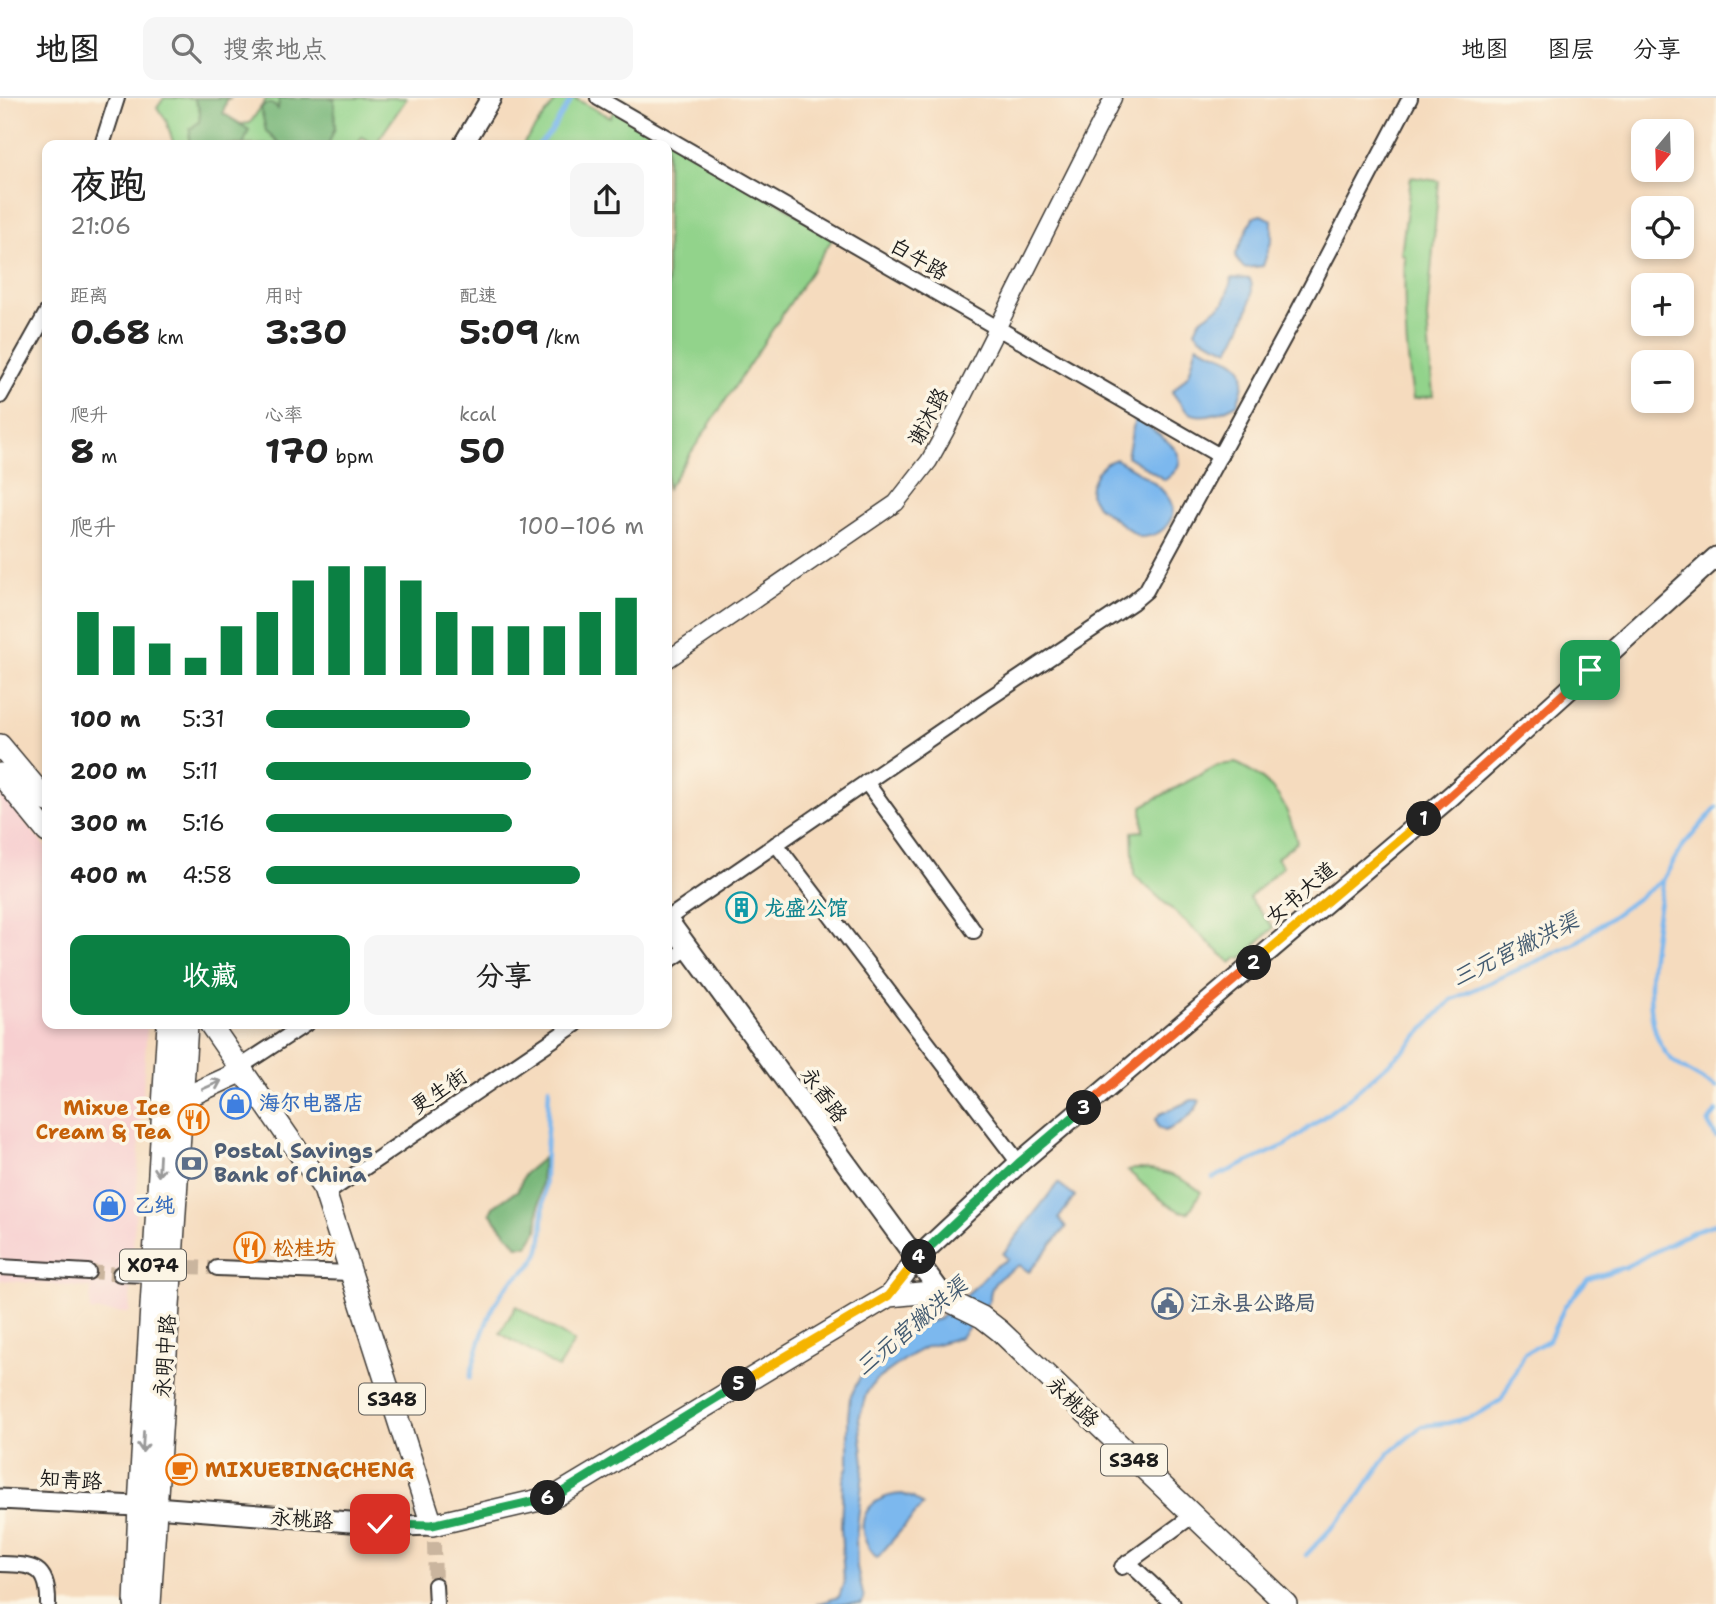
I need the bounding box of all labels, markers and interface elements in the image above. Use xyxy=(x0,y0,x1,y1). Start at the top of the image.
search box xyxy=(143,17,633,80)
text: 地图 xyxy=(35,26,101,71)
icon: search xyxy=(167,29,205,67)
text: 搜索地点 xyxy=(223,31,327,66)
text: 地图 xyxy=(1461,33,1509,65)
text: 图层 xyxy=(1547,33,1595,65)
text: 分享 xyxy=(1633,33,1681,65)
north arrow xyxy=(1631,119,1694,182)
map controls xyxy=(1631,119,1694,413)
text: 夜跑 xyxy=(70,159,146,210)
button: share xyxy=(570,163,644,237)
button: locate xyxy=(1631,196,1694,259)
text: 21:06 xyxy=(70,211,131,241)
street label: 白牛路 xyxy=(885,231,953,287)
button: + xyxy=(1631,273,1694,336)
text: 距离 xyxy=(70,283,108,308)
text: 用时 xyxy=(265,283,303,308)
text: 配速 xyxy=(459,283,497,308)
text: 0.68 xyxy=(70,308,150,355)
text: 3:30 xyxy=(265,308,348,355)
text: 5:09 xyxy=(459,308,540,355)
text: km xyxy=(150,325,184,350)
text: /km xyxy=(540,325,580,350)
button: − xyxy=(1631,350,1694,413)
street label: 谢沐路 xyxy=(901,383,955,451)
text: 爬升 xyxy=(70,402,108,427)
text: 心率 xyxy=(265,402,303,427)
text: kcal xyxy=(459,402,496,427)
text: 8 xyxy=(70,427,95,474)
text: 170 xyxy=(265,427,329,474)
text: 50 xyxy=(459,427,506,474)
text: m xyxy=(95,444,117,469)
text: bpm xyxy=(329,444,374,469)
text: 100–106 m xyxy=(518,511,644,541)
text: 爬升 xyxy=(70,512,116,542)
pin xyxy=(1560,640,1620,700)
icon: arrive xyxy=(1571,651,1609,689)
text: 100 m xyxy=(70,704,141,734)
text: 5:31 xyxy=(182,704,225,734)
text: 200 m xyxy=(70,756,147,786)
text: 5:11 xyxy=(182,756,218,786)
pin: 1 xyxy=(1406,802,1442,836)
text: 1 xyxy=(1419,806,1428,831)
text: 300 m xyxy=(70,808,147,838)
text: 5:16 xyxy=(182,808,225,838)
street label: 女书大道 xyxy=(1260,855,1342,931)
text: 400 m xyxy=(70,860,147,890)
text: 4:58 xyxy=(182,860,233,890)
building icon: 龙盛公馆 xyxy=(724,891,758,925)
place label: 龙盛公馆 xyxy=(764,894,848,922)
water label: 三元宫撇洪渠 xyxy=(1446,904,1585,993)
button: 收藏 xyxy=(70,935,350,1015)
button: 分享 xyxy=(364,935,644,1015)
pin: 2 xyxy=(1236,946,1272,980)
text: 2 xyxy=(1247,950,1260,975)
street label: 永香路 xyxy=(794,1061,854,1129)
street label: 更生街 xyxy=(405,1062,473,1120)
one-way arrow xyxy=(201,1078,222,1091)
shop icon: 海尔电器店 xyxy=(219,1086,253,1120)
place label: 海尔电器店 xyxy=(259,1089,364,1117)
pin: 3 xyxy=(1066,1090,1102,1126)
place label: Mixue Ice Cream & Tea xyxy=(36,1094,172,1146)
text: 3 xyxy=(1077,1095,1090,1120)
restaurant icon: Mixue Ice Cream & Tea xyxy=(177,1103,211,1137)
place label: Postal Savings Bank of China xyxy=(214,1137,373,1189)
bank icon: Postal Savings Bank of China xyxy=(174,1146,208,1180)
one-way arrow xyxy=(153,1154,166,1177)
shop icon: 乙纯 xyxy=(93,1188,127,1222)
place label: 乙纯 xyxy=(133,1191,175,1219)
restaurant icon: 松桂坊 xyxy=(233,1231,267,1265)
place label: 松桂坊 xyxy=(273,1234,336,1262)
pin: 4 xyxy=(902,1240,936,1274)
text: 4 xyxy=(912,1244,925,1269)
road number: X074 xyxy=(120,1250,186,1280)
water label: 三元宫撇洪渠 xyxy=(849,1269,975,1382)
public building icon: 江永县公路局 xyxy=(1150,1286,1184,1320)
place label: 江永县公路局 xyxy=(1190,1289,1316,1317)
street label: 永明中路 xyxy=(148,1313,182,1399)
pin: 5 xyxy=(722,1366,756,1402)
street label: 永桃路 xyxy=(1041,1370,1105,1434)
text: 5 xyxy=(733,1371,744,1396)
road number: S348 xyxy=(359,1384,425,1414)
one-way arrow xyxy=(136,1430,149,1453)
road number: S348 xyxy=(1101,1444,1167,1476)
cafe icon: MIXUEBINGCHENG xyxy=(165,1453,199,1487)
place label: MIXUEBINGCHENG xyxy=(205,1456,414,1484)
street label: 知青路 xyxy=(39,1464,103,1496)
pin: 6 xyxy=(530,1480,566,1516)
text: 6 xyxy=(541,1485,554,1510)
pin xyxy=(350,1494,410,1554)
street label: 永桃路 xyxy=(270,1503,334,1535)
icon: check xyxy=(361,1505,399,1543)

